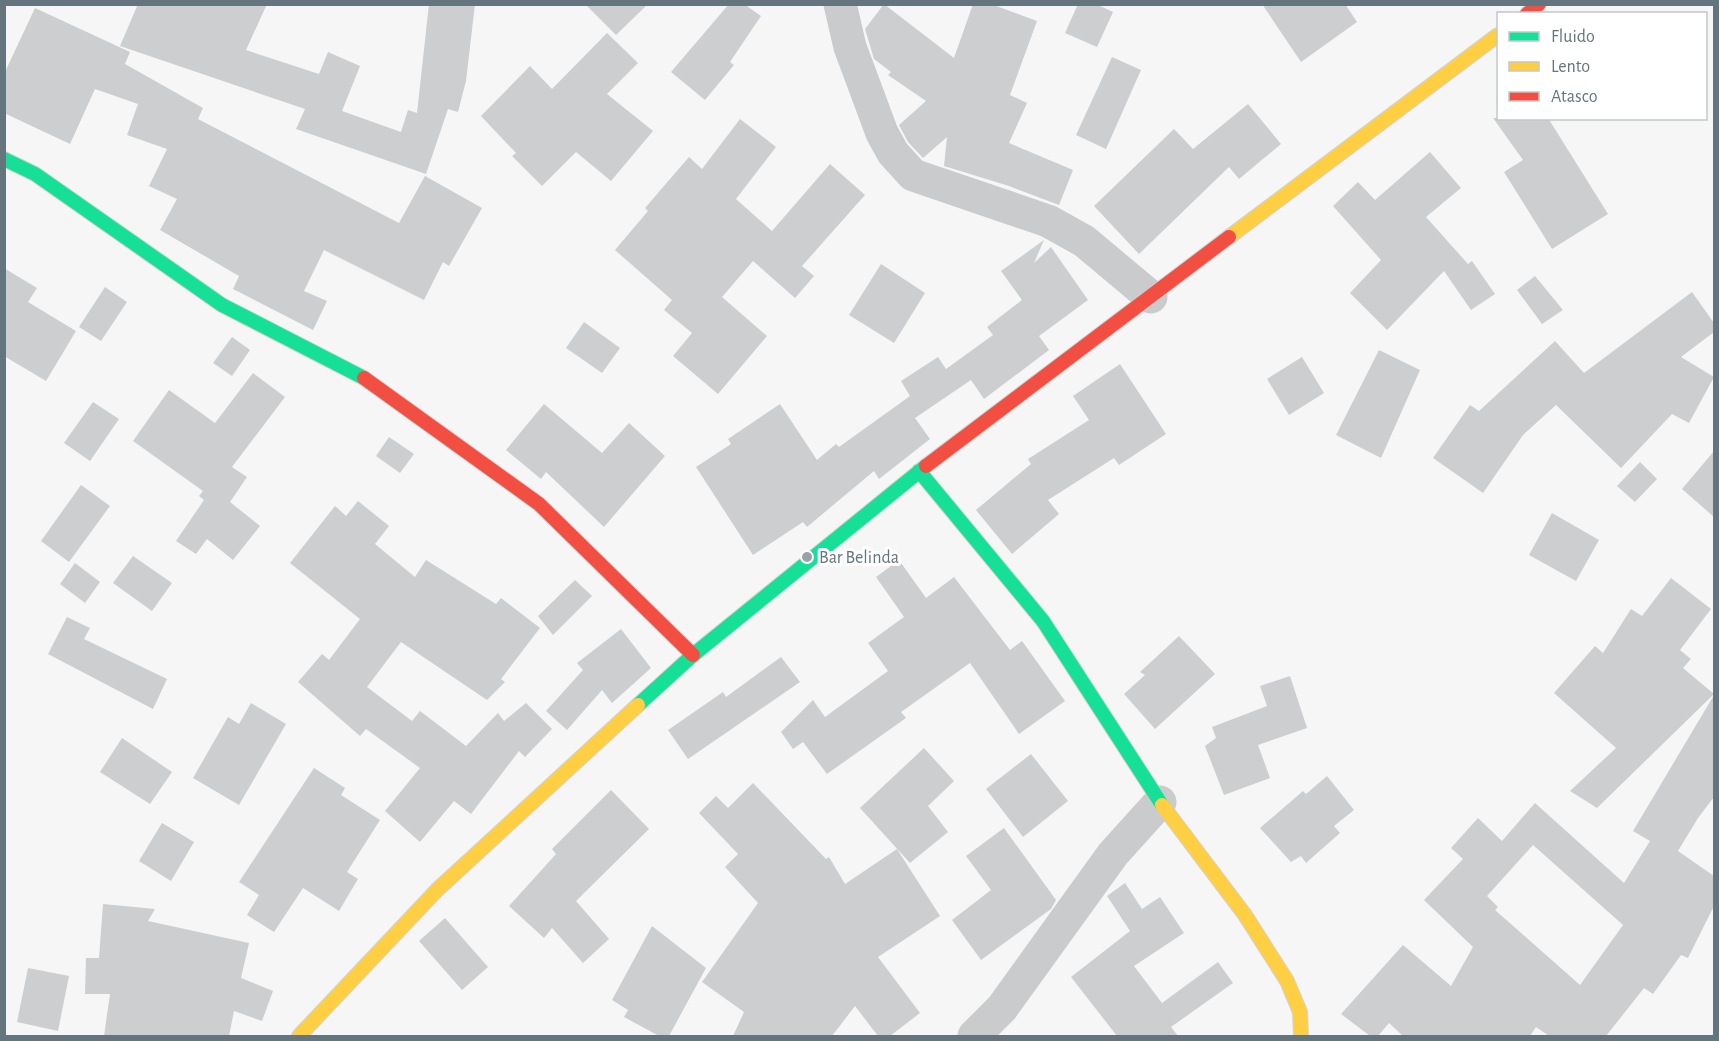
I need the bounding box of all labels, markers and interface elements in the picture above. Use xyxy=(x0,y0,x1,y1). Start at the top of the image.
legend xyxy=(1497,12,1707,120)
text: Fluido xyxy=(1551,28,1595,46)
text: Lento xyxy=(1551,58,1590,76)
text: Atasco xyxy=(1551,88,1598,106)
place label: Bar Belinda xyxy=(819,549,899,567)
marker: Bar Belinda xyxy=(800,550,814,564)

